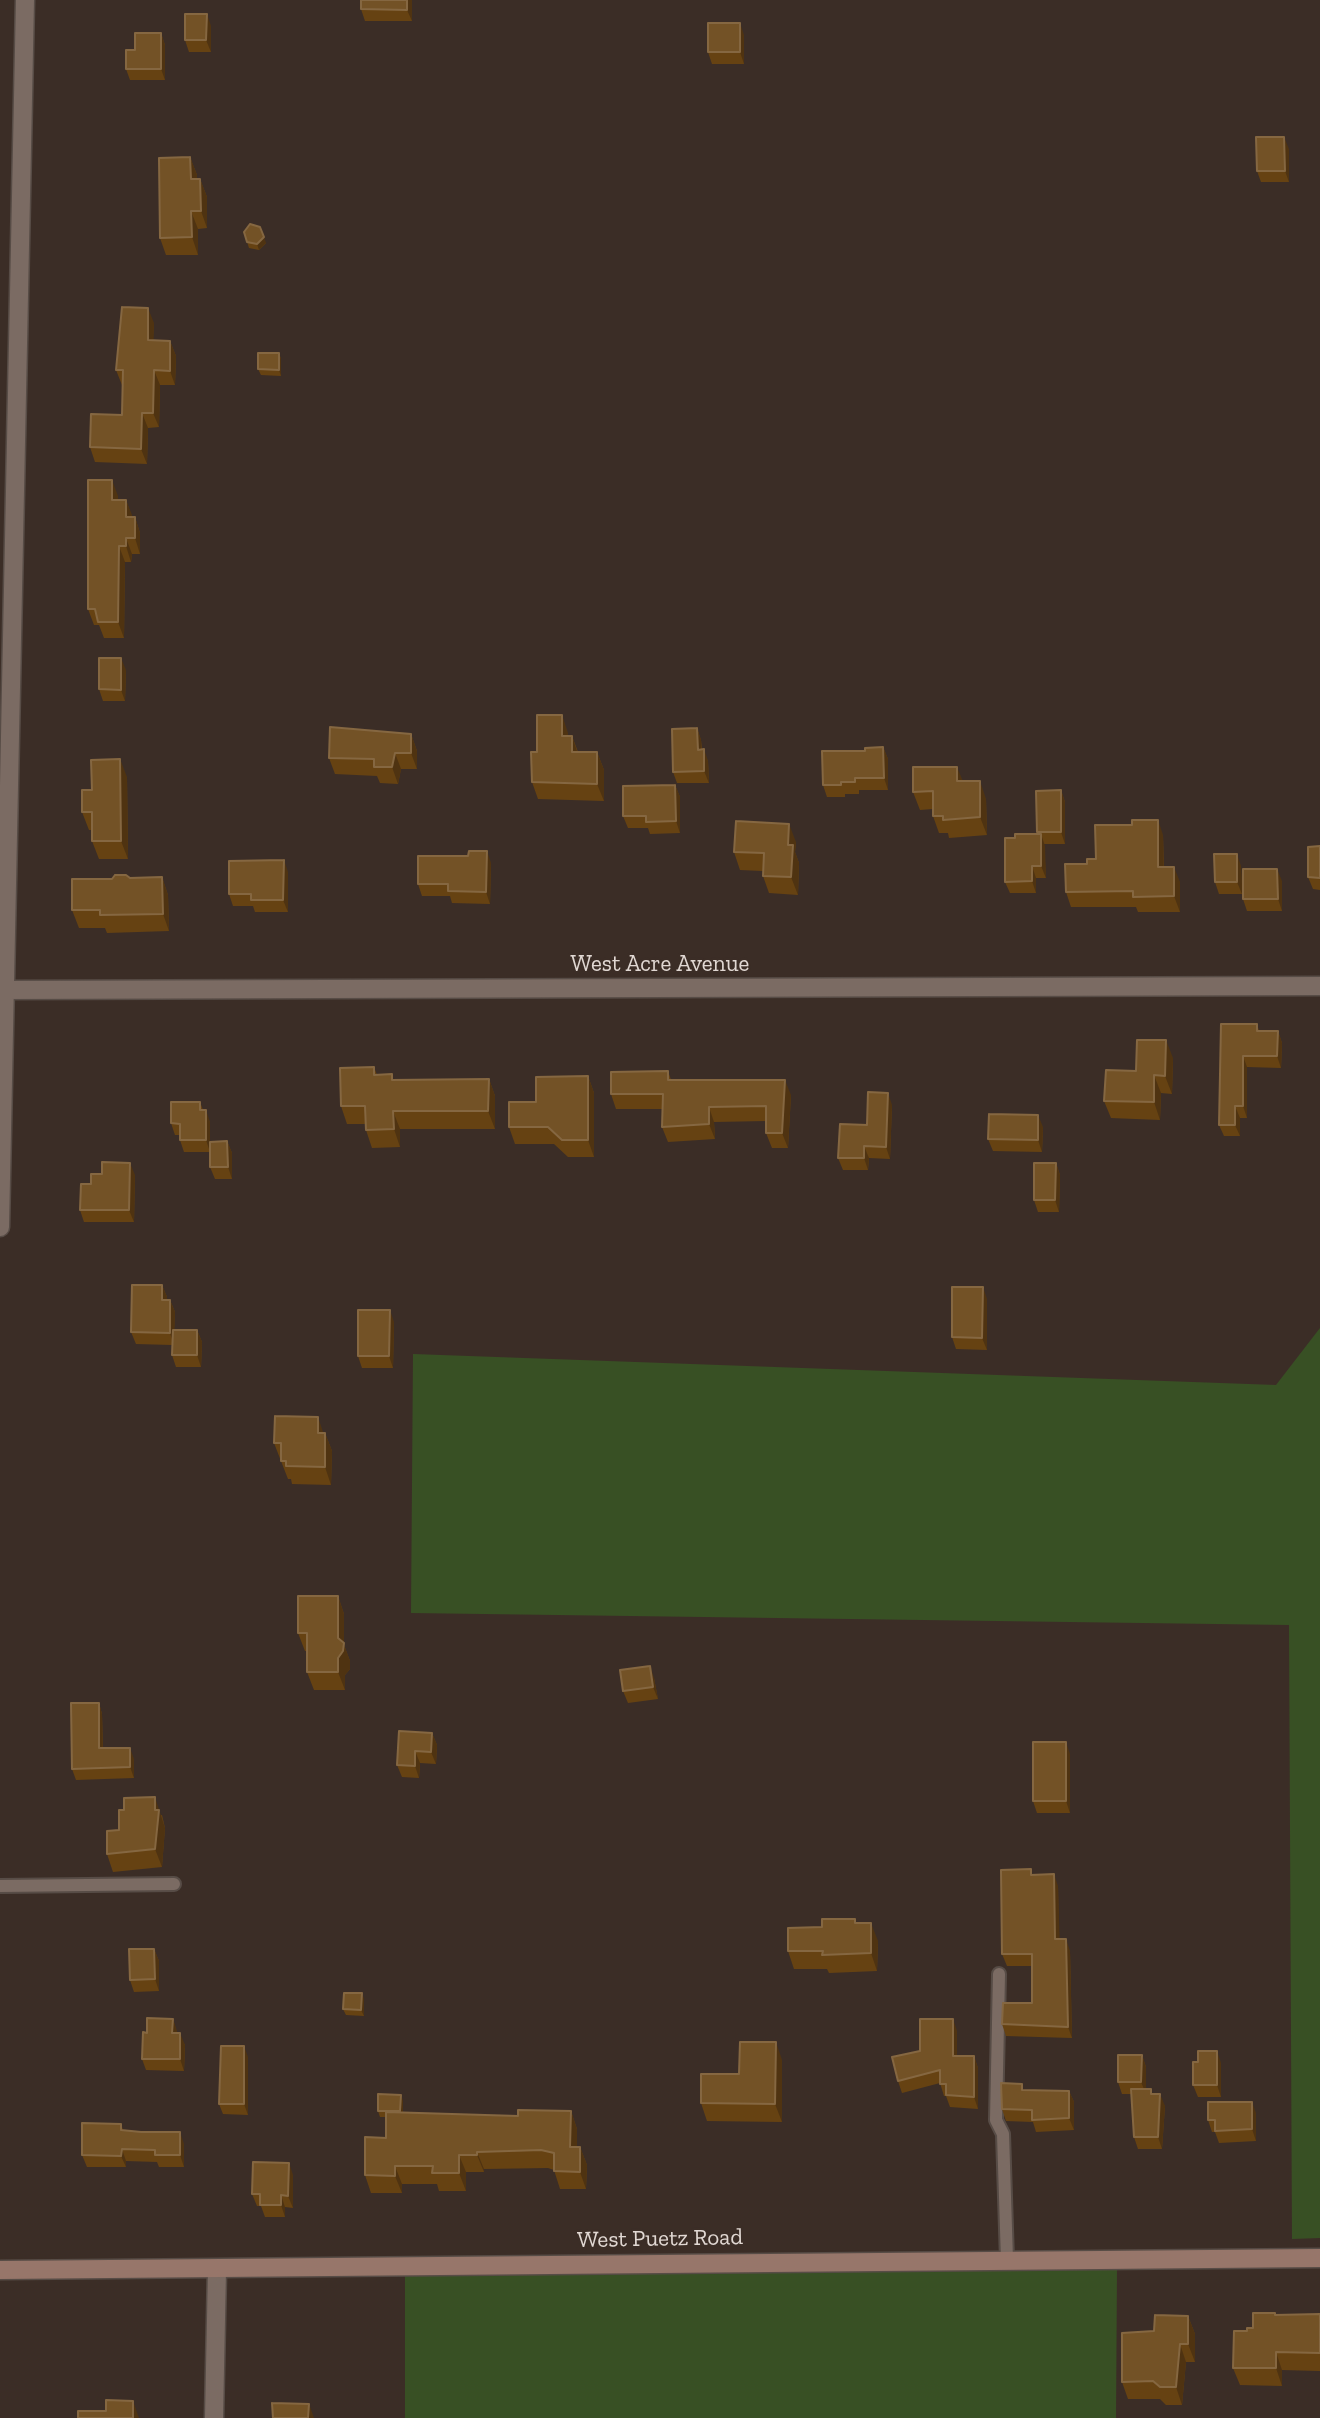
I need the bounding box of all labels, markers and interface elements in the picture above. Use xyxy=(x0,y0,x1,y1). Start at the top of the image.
street label: West Acre Avenue xyxy=(571,950,749,978)
street label: West Puetz Road xyxy=(577,2224,743,2254)

